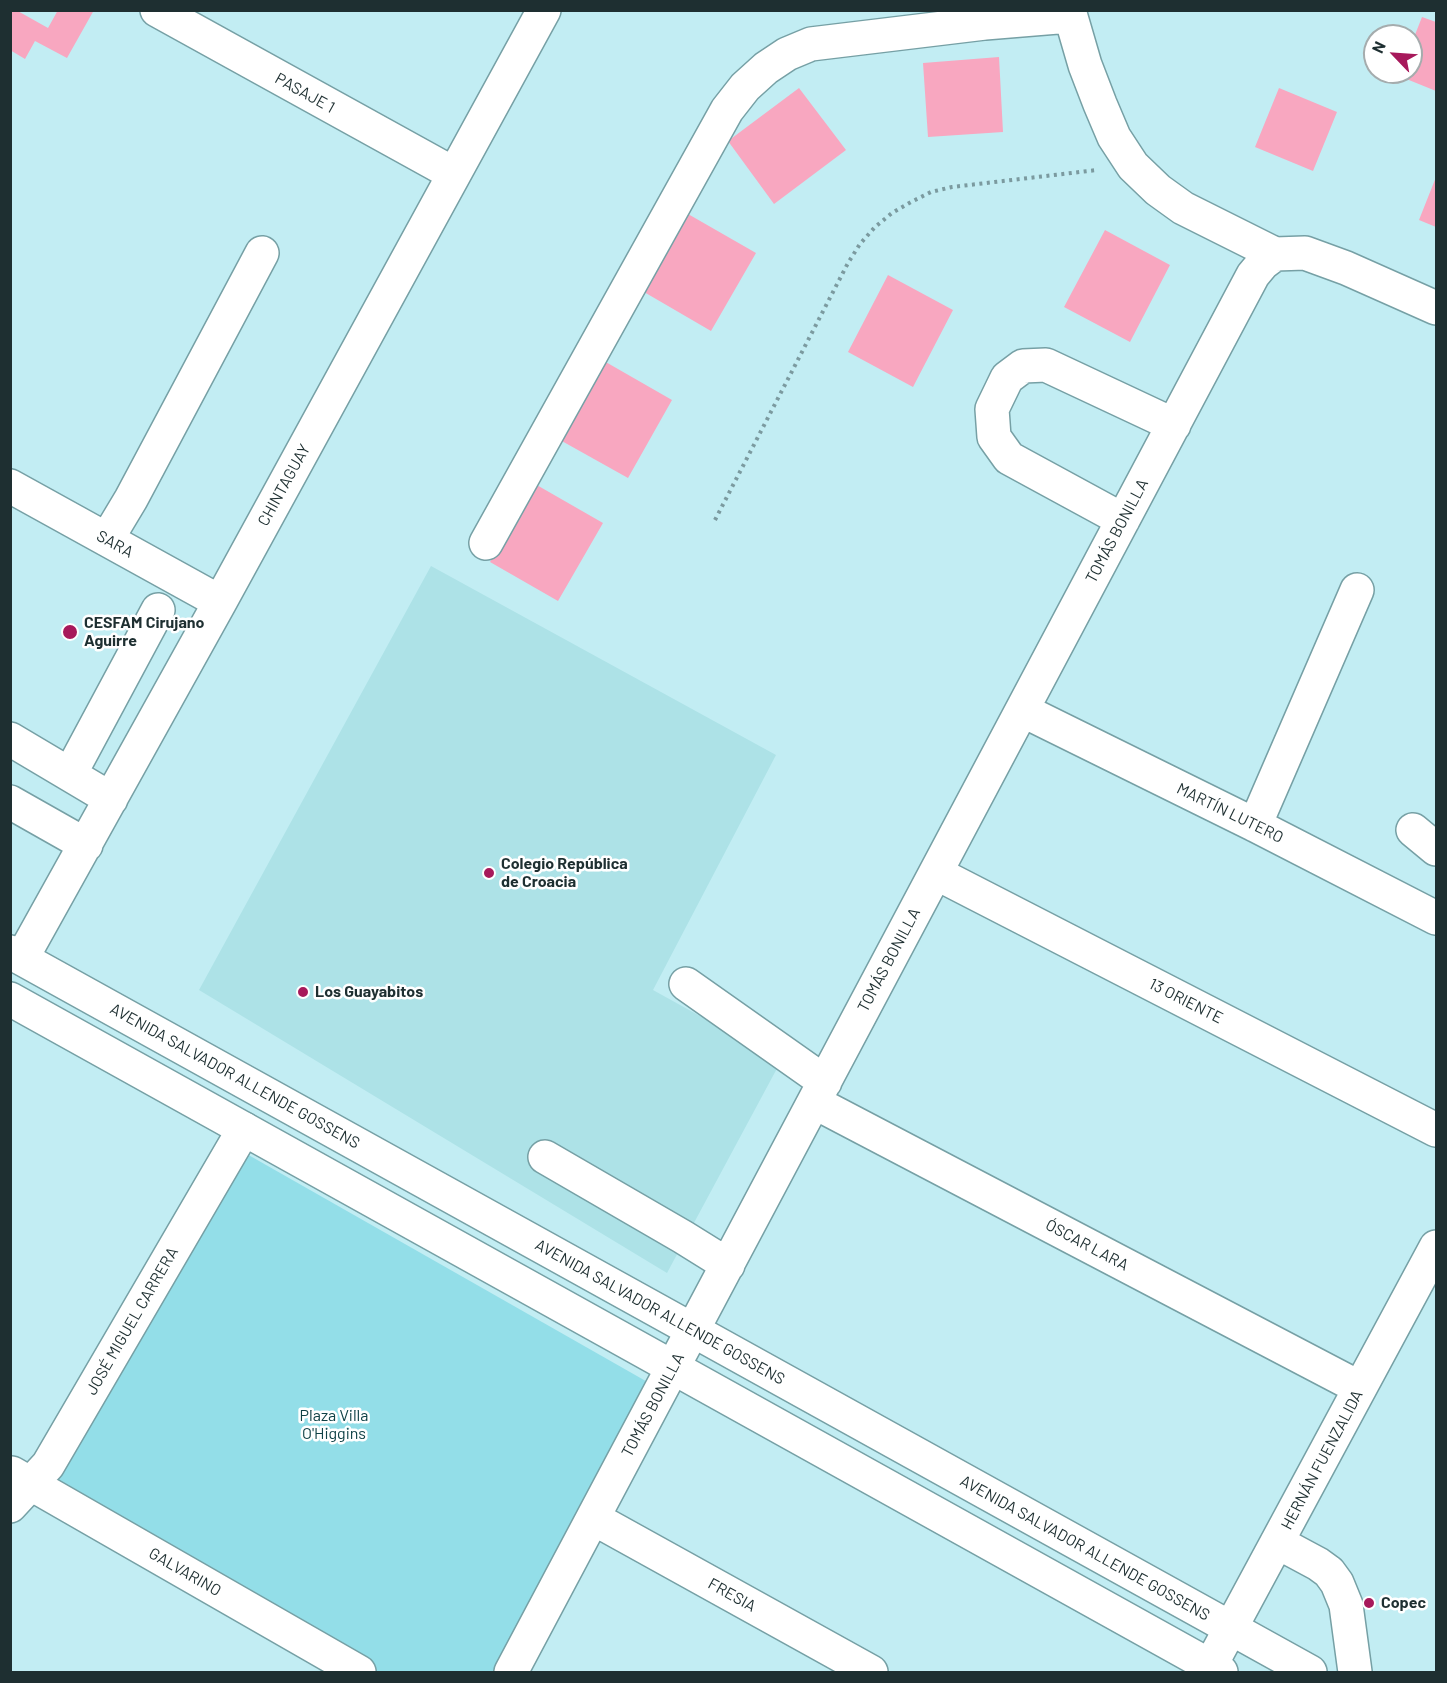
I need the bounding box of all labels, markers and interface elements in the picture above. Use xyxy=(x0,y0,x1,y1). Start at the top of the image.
north arrow xyxy=(1363,24,1423,84)
text: N xyxy=(1367,38,1389,56)
street label: PASAJE 1 xyxy=(272,69,338,117)
street label: CHINTAGUAY xyxy=(254,441,314,529)
street label: TOMÁS BONILLA xyxy=(1082,476,1152,586)
street label: SARA xyxy=(93,526,137,562)
place label: CESFAM Cirujano Aguirre xyxy=(84,613,204,651)
marker: CESFAM Cirujano Aguirre xyxy=(61,623,79,641)
street label: MARTÍN LUTERO xyxy=(1174,779,1286,847)
place label: Colegio República de Croacia xyxy=(501,854,628,892)
marker: Colegio República de Croacia xyxy=(482,866,496,880)
street label: TOMÁS BONILLA xyxy=(854,905,924,1015)
street label: 13 ORIENTE xyxy=(1146,974,1226,1028)
place label: Los Guayabitos xyxy=(315,982,423,1002)
marker: Los Guayabitos xyxy=(296,985,310,999)
street label: AVENIDA SALVADOR ALLENDE GOSSENS xyxy=(107,999,363,1153)
street label: ÓSCAR LARA xyxy=(1042,1215,1132,1275)
street label: AVENIDA SALVADOR ALLENDE GOSSENS xyxy=(532,1235,788,1389)
street label: JOSÉ MIGUEL CARRERA xyxy=(82,1244,182,1398)
street label: TOMÁS BONILLA xyxy=(618,1350,688,1460)
street label: HERNÁN FUENZALIDA xyxy=(1277,1387,1367,1533)
park label: Plaza Villa O'Higgins xyxy=(300,1406,368,1444)
street label: AVENIDA SALVADOR ALLENDE GOSSENS xyxy=(957,1471,1213,1625)
street label: GALVARINO xyxy=(145,1544,225,1600)
street label: FRESIA xyxy=(705,1574,759,1616)
place label: Copec xyxy=(1381,1593,1426,1613)
marker: Copec xyxy=(1362,1596,1376,1610)

